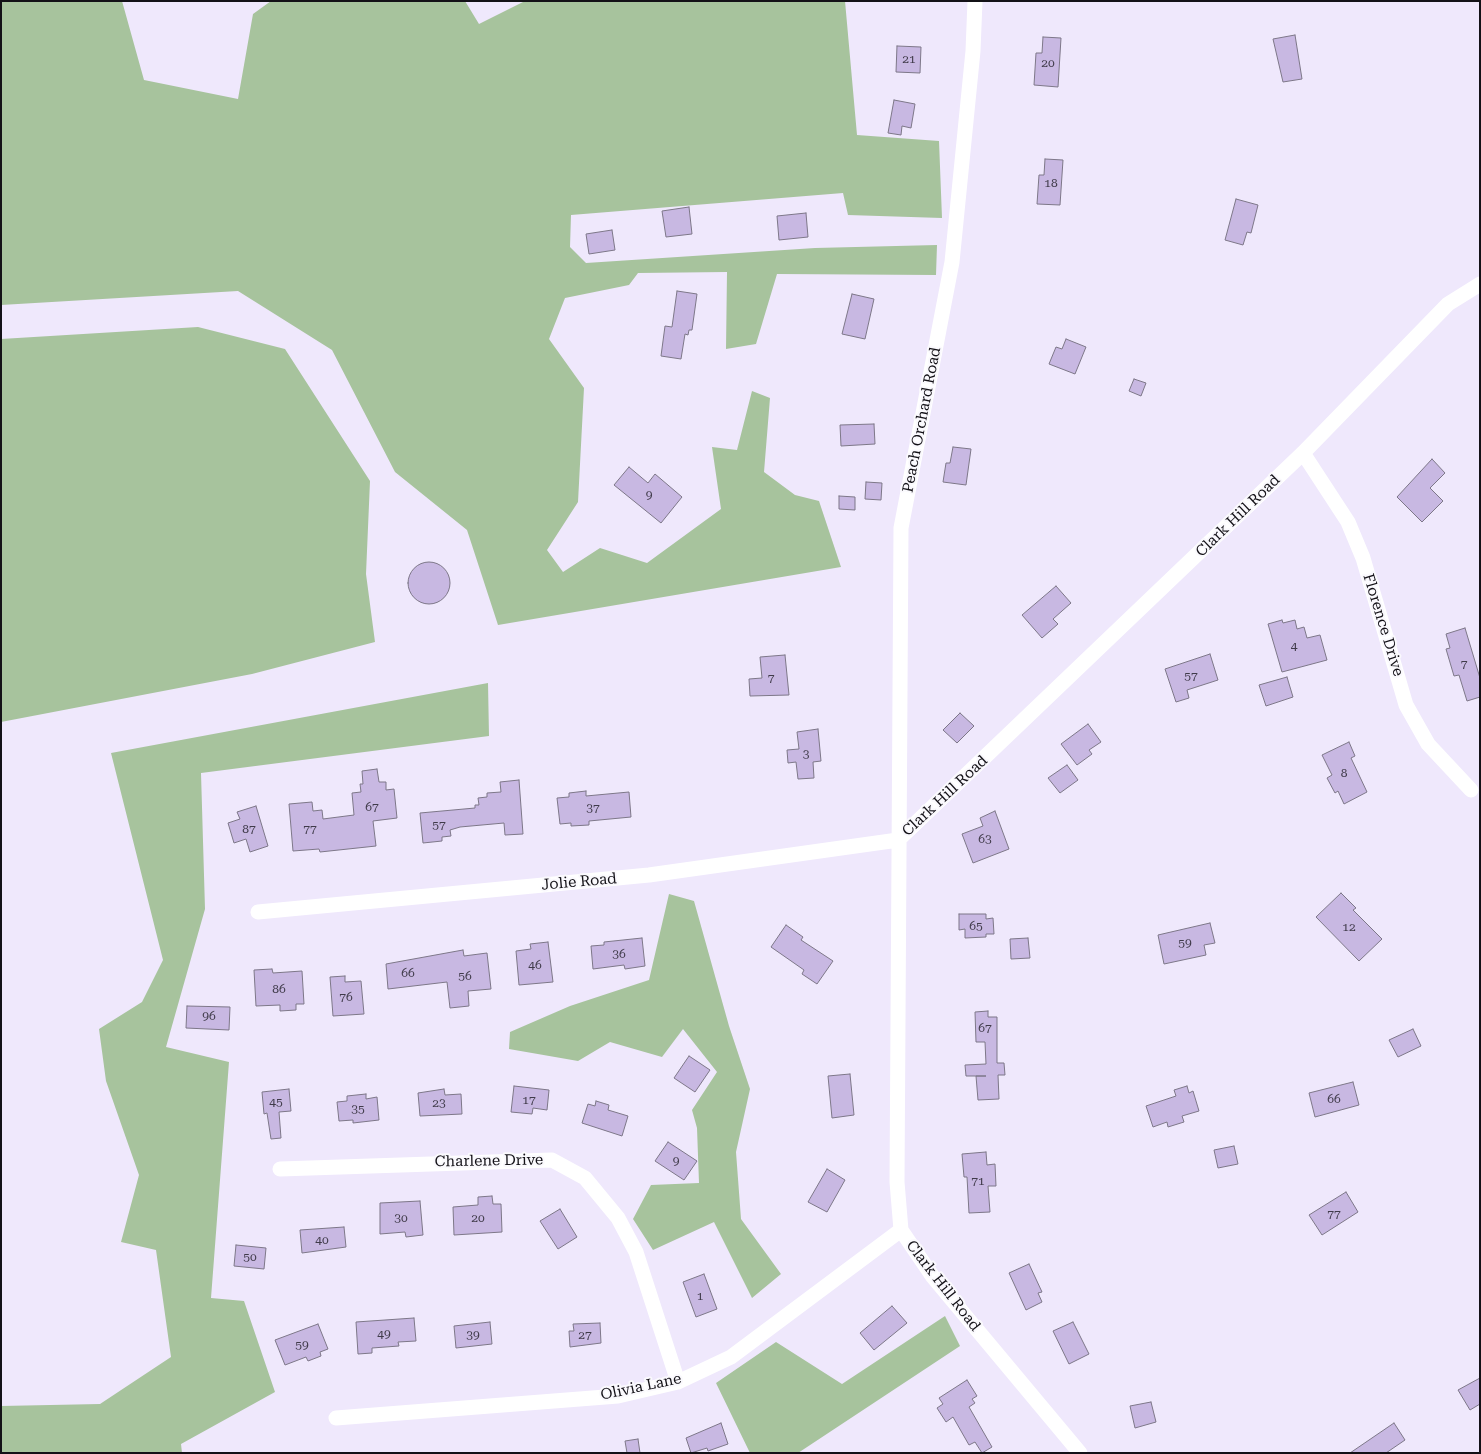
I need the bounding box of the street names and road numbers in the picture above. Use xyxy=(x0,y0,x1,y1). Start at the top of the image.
street label: Peach Orchard Road xyxy=(899,346,945,494)
street label: Clark Hill Road xyxy=(1192,471,1284,561)
street label: Florence Drive xyxy=(1359,572,1407,678)
street label: Clark Hill Road xyxy=(899,752,991,840)
street label: Jolie Road xyxy=(540,870,618,894)
street label: Charlene Drive xyxy=(435,1151,543,1171)
street label: Clark Hill Road xyxy=(902,1237,984,1335)
street label: Olivia Lane xyxy=(599,1370,683,1404)

